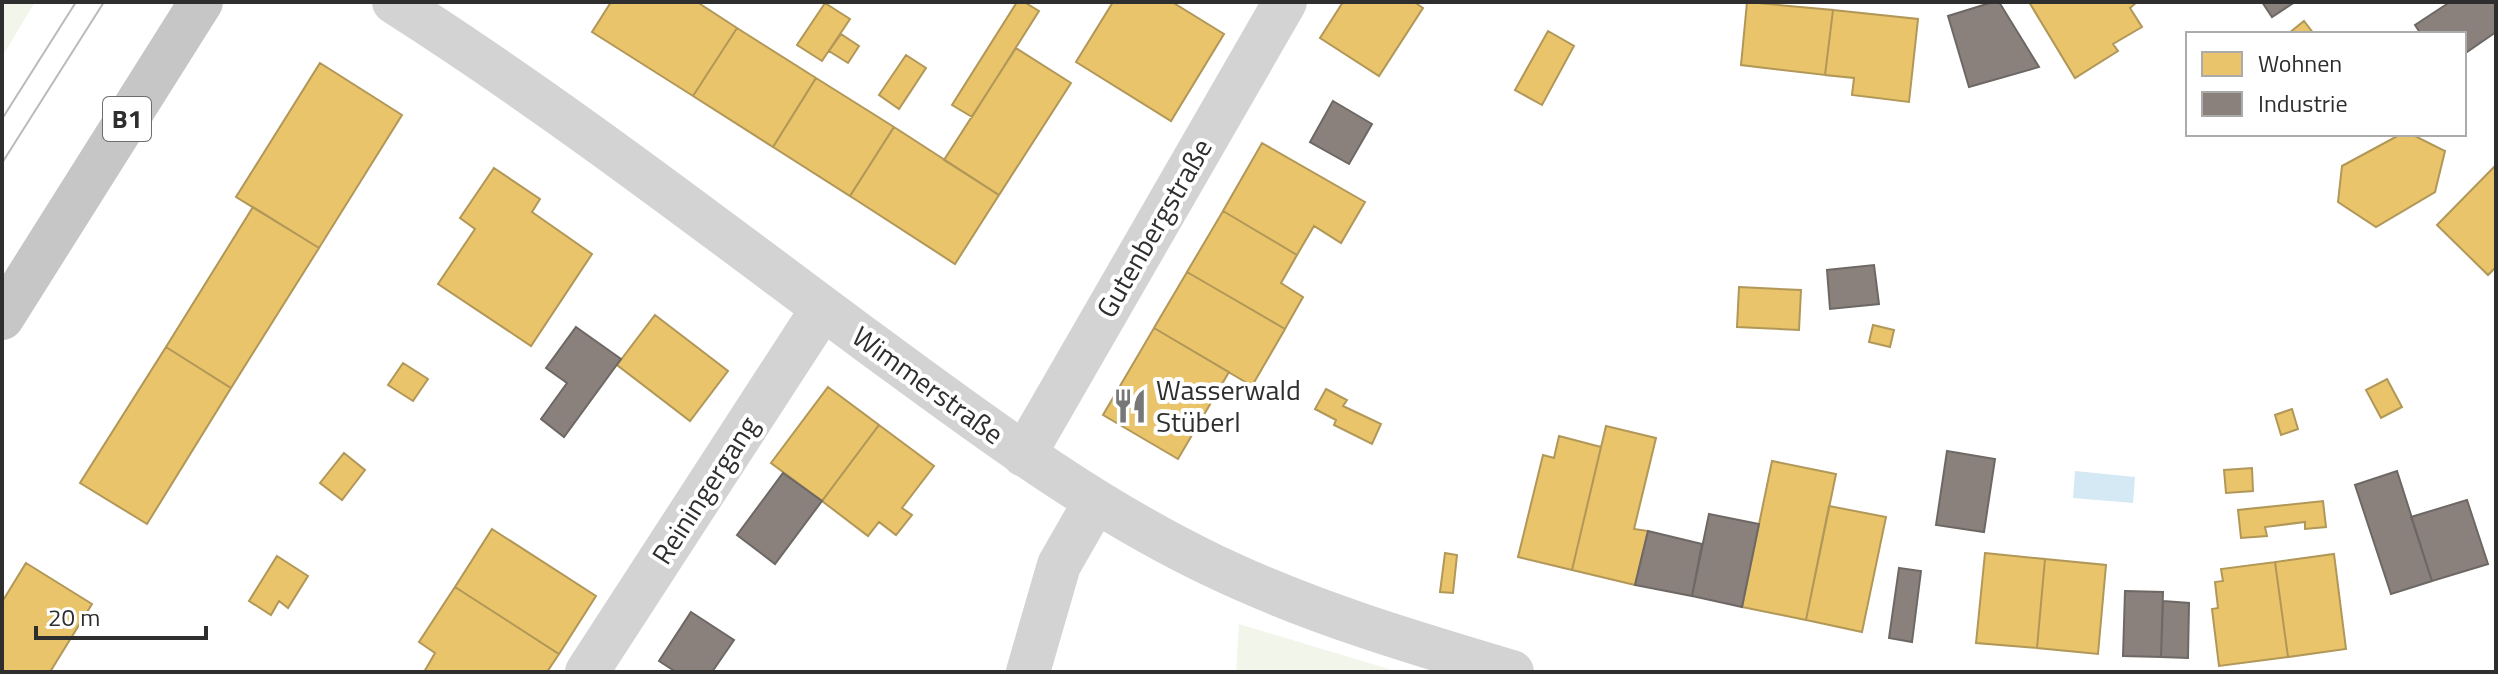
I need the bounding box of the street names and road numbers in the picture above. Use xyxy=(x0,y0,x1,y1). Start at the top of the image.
road number: B1 xyxy=(103,97,151,141)
street label: Gutenbergstraße xyxy=(1085,130,1222,325)
street label: Wimmerstraße xyxy=(844,315,1013,454)
street label: Reiningergang xyxy=(640,407,769,572)

